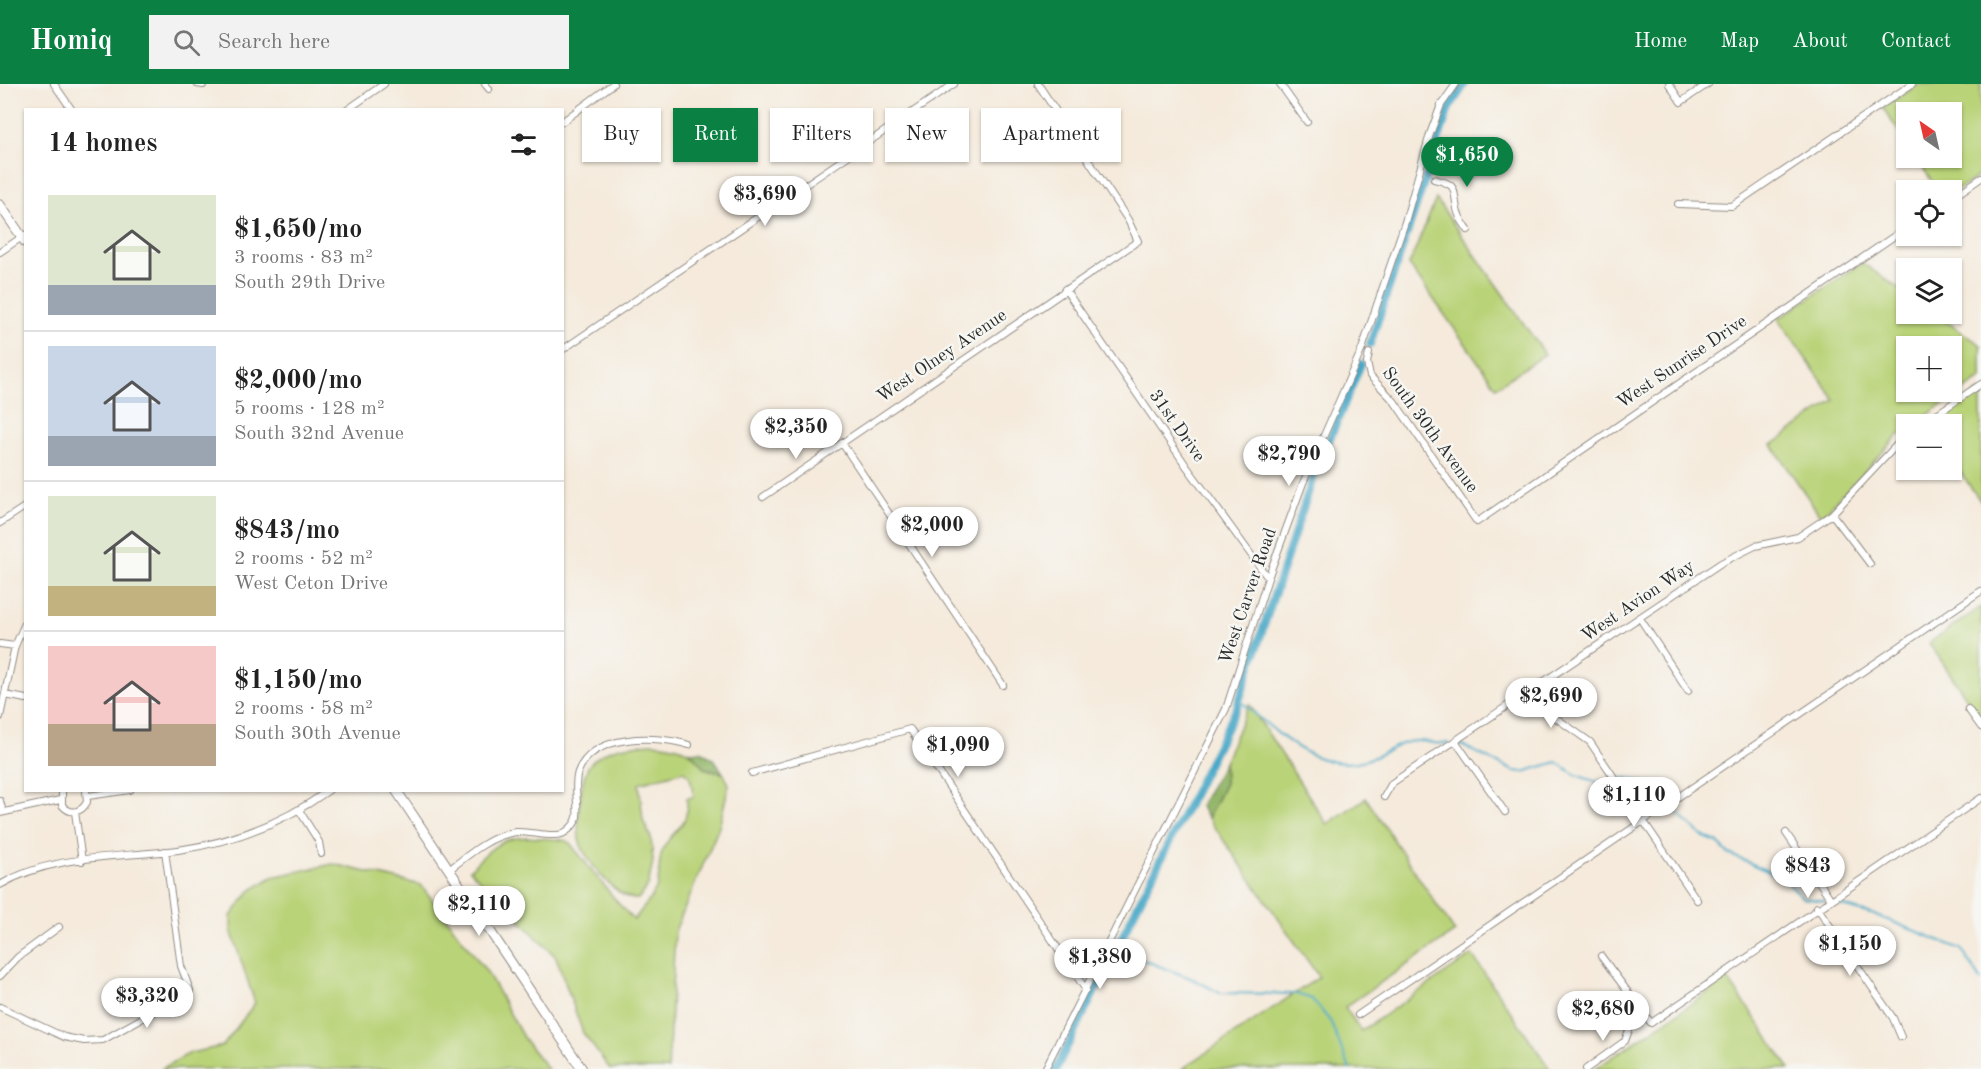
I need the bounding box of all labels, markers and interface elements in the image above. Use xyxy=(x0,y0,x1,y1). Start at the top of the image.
search box xyxy=(149,15,569,69)
icon: search xyxy=(170,26,203,59)
text: Homiq xyxy=(30,28,113,56)
text: Search here xyxy=(218,31,330,53)
text: Home xyxy=(1634,31,1687,52)
text: Map xyxy=(1720,31,1759,52)
text: About xyxy=(1792,31,1848,52)
text: Contact xyxy=(1881,31,1951,52)
north arrow xyxy=(1896,102,1962,168)
map controls xyxy=(1896,102,1962,480)
chip: Buy xyxy=(582,108,661,162)
chip: Rent xyxy=(673,108,758,162)
chip: Filters xyxy=(770,108,873,162)
chip: New xyxy=(885,108,969,162)
chip: Apartment xyxy=(981,108,1121,162)
icon: filters xyxy=(507,128,540,161)
text: 14 homes xyxy=(48,131,157,157)
pin: $1,650 xyxy=(1418,137,1516,188)
text: $1,650 xyxy=(1435,146,1499,166)
pin: $3,690 xyxy=(716,176,814,227)
button: locate xyxy=(1896,180,1962,246)
text: $3,690 xyxy=(733,185,797,205)
text: $1,650/mo xyxy=(234,217,362,243)
icon: home xyxy=(96,219,168,291)
text: 3 rooms · 83 m² xyxy=(234,248,373,268)
button: layers xyxy=(1896,258,1962,324)
text: South 29th Drive xyxy=(234,273,385,293)
street label: West Olney Avenue xyxy=(874,306,1010,406)
street label: West Sunrise Drive xyxy=(1614,312,1750,412)
button: + xyxy=(1896,336,1962,402)
street label: South 30th Avenue xyxy=(1379,364,1481,496)
text: $2,000/mo xyxy=(234,368,362,394)
icon: home xyxy=(96,370,168,442)
street label: 31st Drive xyxy=(1146,387,1208,465)
text: 5 rooms · 128 m² xyxy=(234,399,384,419)
pin: $2,350 xyxy=(747,409,845,460)
button: − xyxy=(1896,414,1962,480)
text: $2,350 xyxy=(764,418,828,438)
text: South 32nd Avenue xyxy=(234,424,404,444)
pin: $2,790 xyxy=(1240,436,1338,487)
text: $2,790 xyxy=(1257,445,1321,465)
pin: $2,000 xyxy=(883,507,981,558)
text: $2,000 xyxy=(900,516,964,536)
text: $843/mo xyxy=(234,518,340,544)
icon: home xyxy=(96,520,168,592)
street label: West Carver Road xyxy=(1216,526,1280,666)
text: 2 rooms · 52 m² xyxy=(234,549,373,569)
street label: West Avion Way xyxy=(1578,557,1698,645)
text: West Ceton Drive xyxy=(234,574,388,594)
text: $1,150/mo xyxy=(234,668,362,694)
icon: home xyxy=(96,670,168,742)
pin: $2,690 xyxy=(1502,678,1600,729)
text: $2,690 xyxy=(1519,687,1583,707)
text: 2 rooms · 58 m² xyxy=(234,699,373,719)
text: South 30th Avenue xyxy=(234,724,401,744)
pin: $1,090 xyxy=(909,727,1007,778)
text: $1,090 xyxy=(926,736,990,756)
pin: $1,110 xyxy=(1585,777,1683,828)
text: $1,110 xyxy=(1602,786,1666,806)
pin: $843 xyxy=(1772,848,1844,899)
text: $843 xyxy=(1785,857,1831,877)
pin: $2,110 xyxy=(430,886,528,937)
text: $2,110 xyxy=(447,895,511,915)
pin: $1,150 xyxy=(1801,926,1899,977)
text: $1,150 xyxy=(1818,935,1882,955)
pin: $1,380 xyxy=(1051,939,1149,990)
text: $1,380 xyxy=(1068,948,1132,968)
pin: $3,320 xyxy=(98,978,196,1029)
text: $3,320 xyxy=(115,987,179,1007)
pin: $2,680 xyxy=(1554,991,1652,1042)
text: $2,680 xyxy=(1571,1000,1635,1020)

